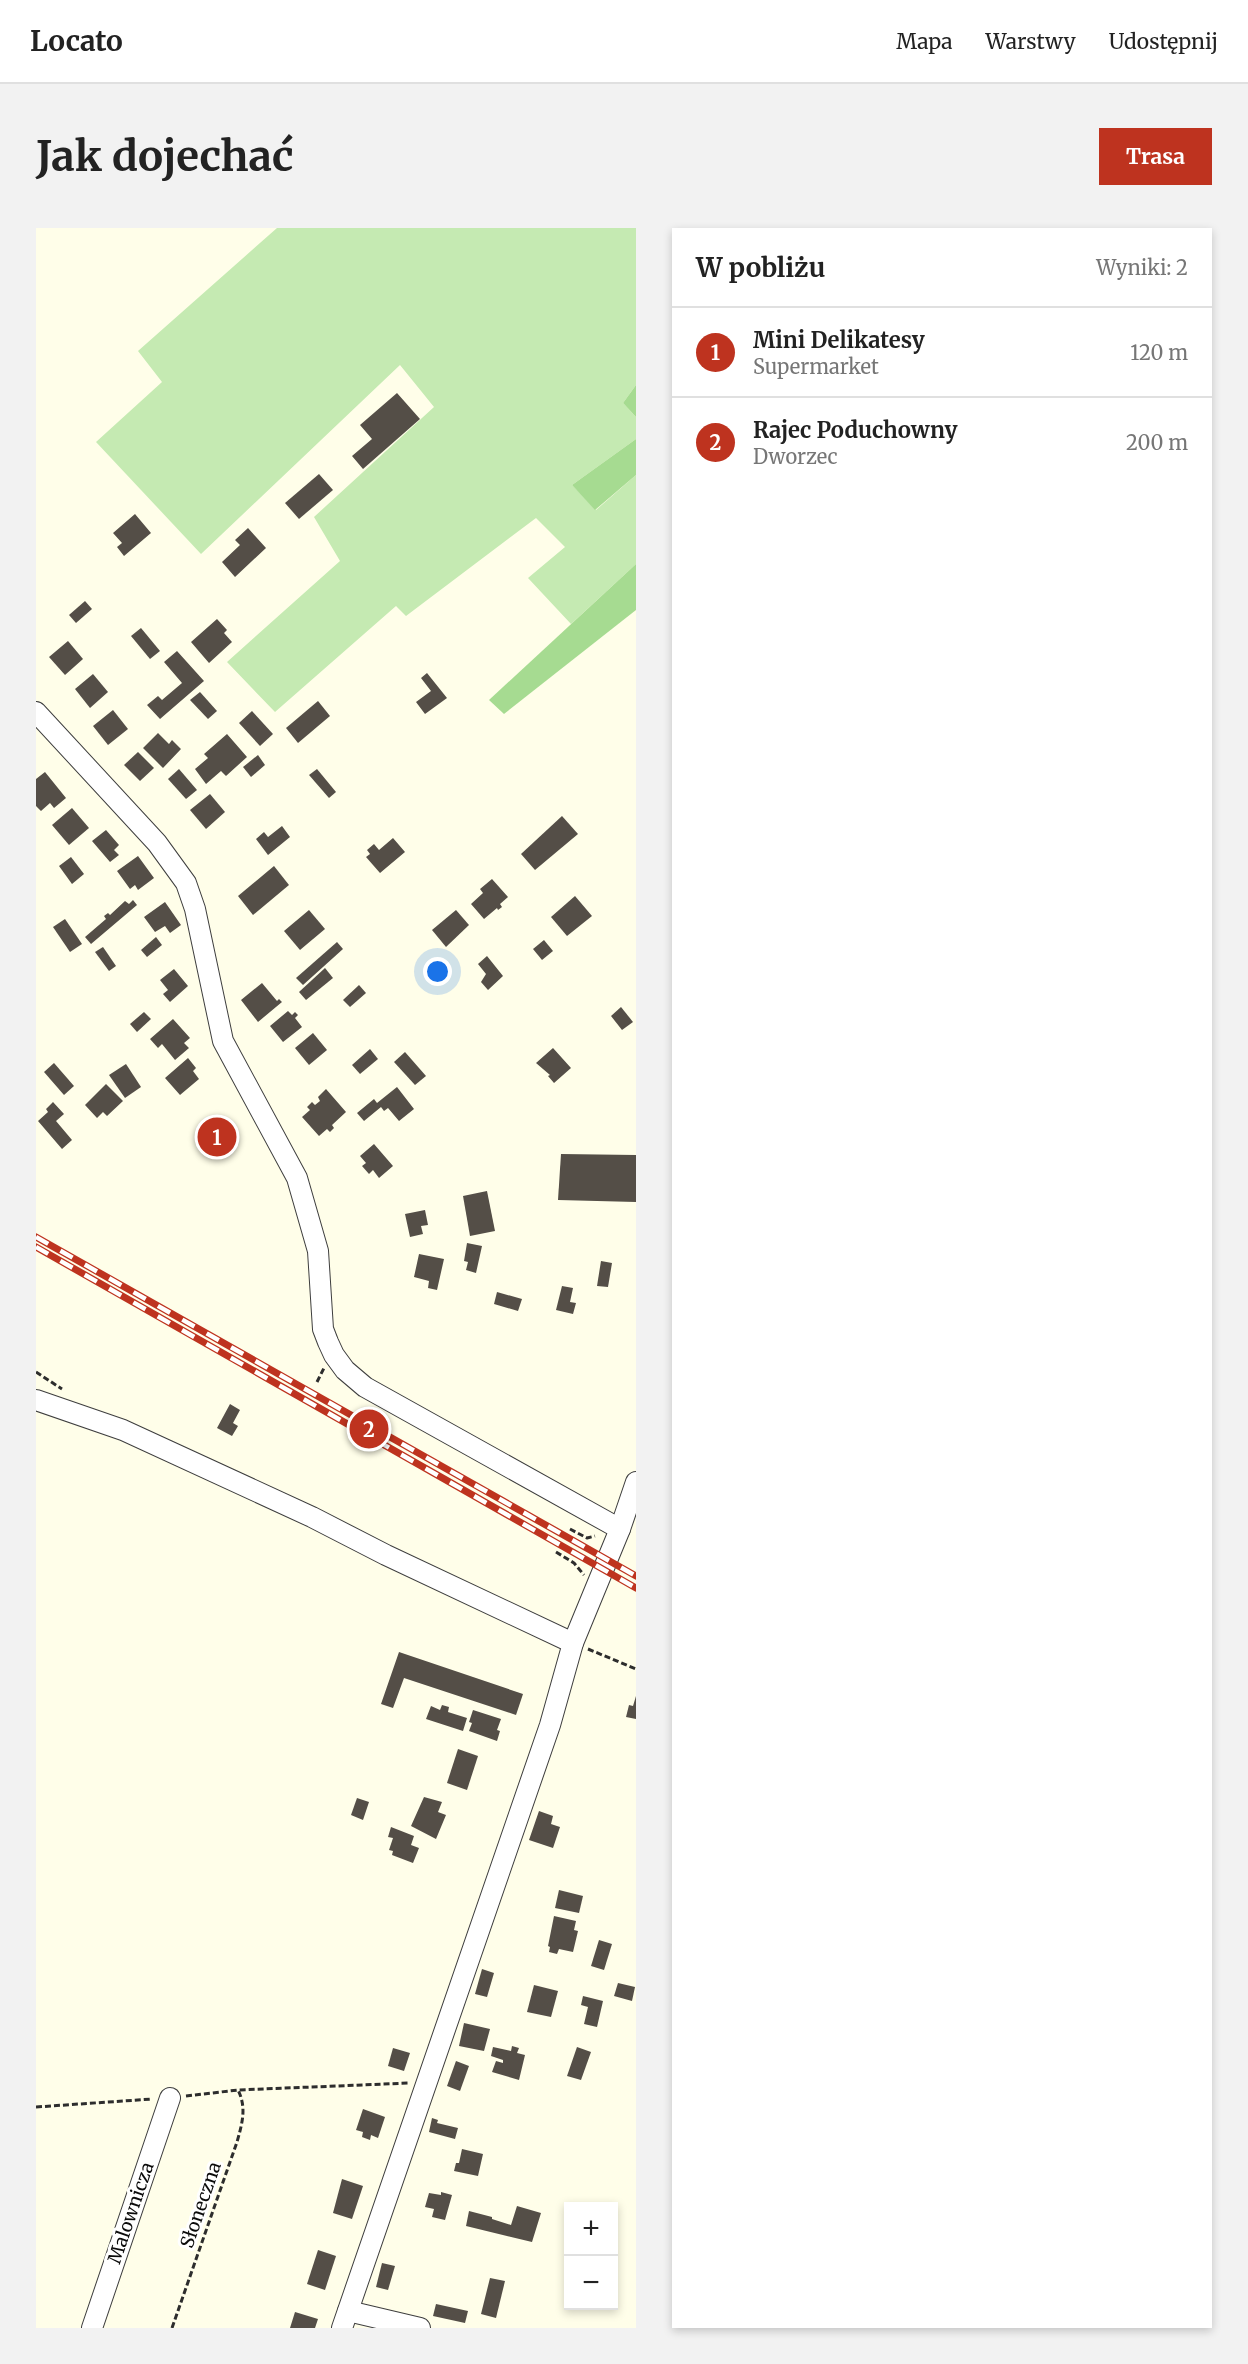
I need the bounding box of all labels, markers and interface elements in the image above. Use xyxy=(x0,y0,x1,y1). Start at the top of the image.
text: Locato xyxy=(30,23,123,59)
text: Mapa xyxy=(896,28,953,55)
text: Warstwy xyxy=(986,28,1076,55)
text: Udostępnij xyxy=(1109,28,1218,55)
button: Trasa xyxy=(1099,128,1212,185)
text: Jak dojechać xyxy=(36,130,294,182)
text: W pobliżu xyxy=(696,251,825,284)
text: Wyniki: 2 xyxy=(1096,255,1188,280)
text: Mini Delikatesy xyxy=(753,326,925,354)
text: 1 xyxy=(711,340,720,365)
text: 120 m xyxy=(1130,340,1188,365)
text: Supermarket xyxy=(753,354,879,379)
text: Rajec Poduchowny xyxy=(753,416,957,444)
text: 2 xyxy=(710,430,721,455)
text: 200 m xyxy=(1126,430,1188,455)
text: Dworzec xyxy=(753,444,838,469)
your location xyxy=(423,957,452,986)
pin: 1 xyxy=(198,1114,237,1160)
pin: 2 xyxy=(350,1406,388,1452)
street label: Słoneczna xyxy=(175,2158,226,2251)
street label: Malownicza xyxy=(102,2159,159,2267)
map controls xyxy=(564,2202,618,2310)
button: + xyxy=(564,2202,618,2256)
button: − xyxy=(564,2256,618,2310)

